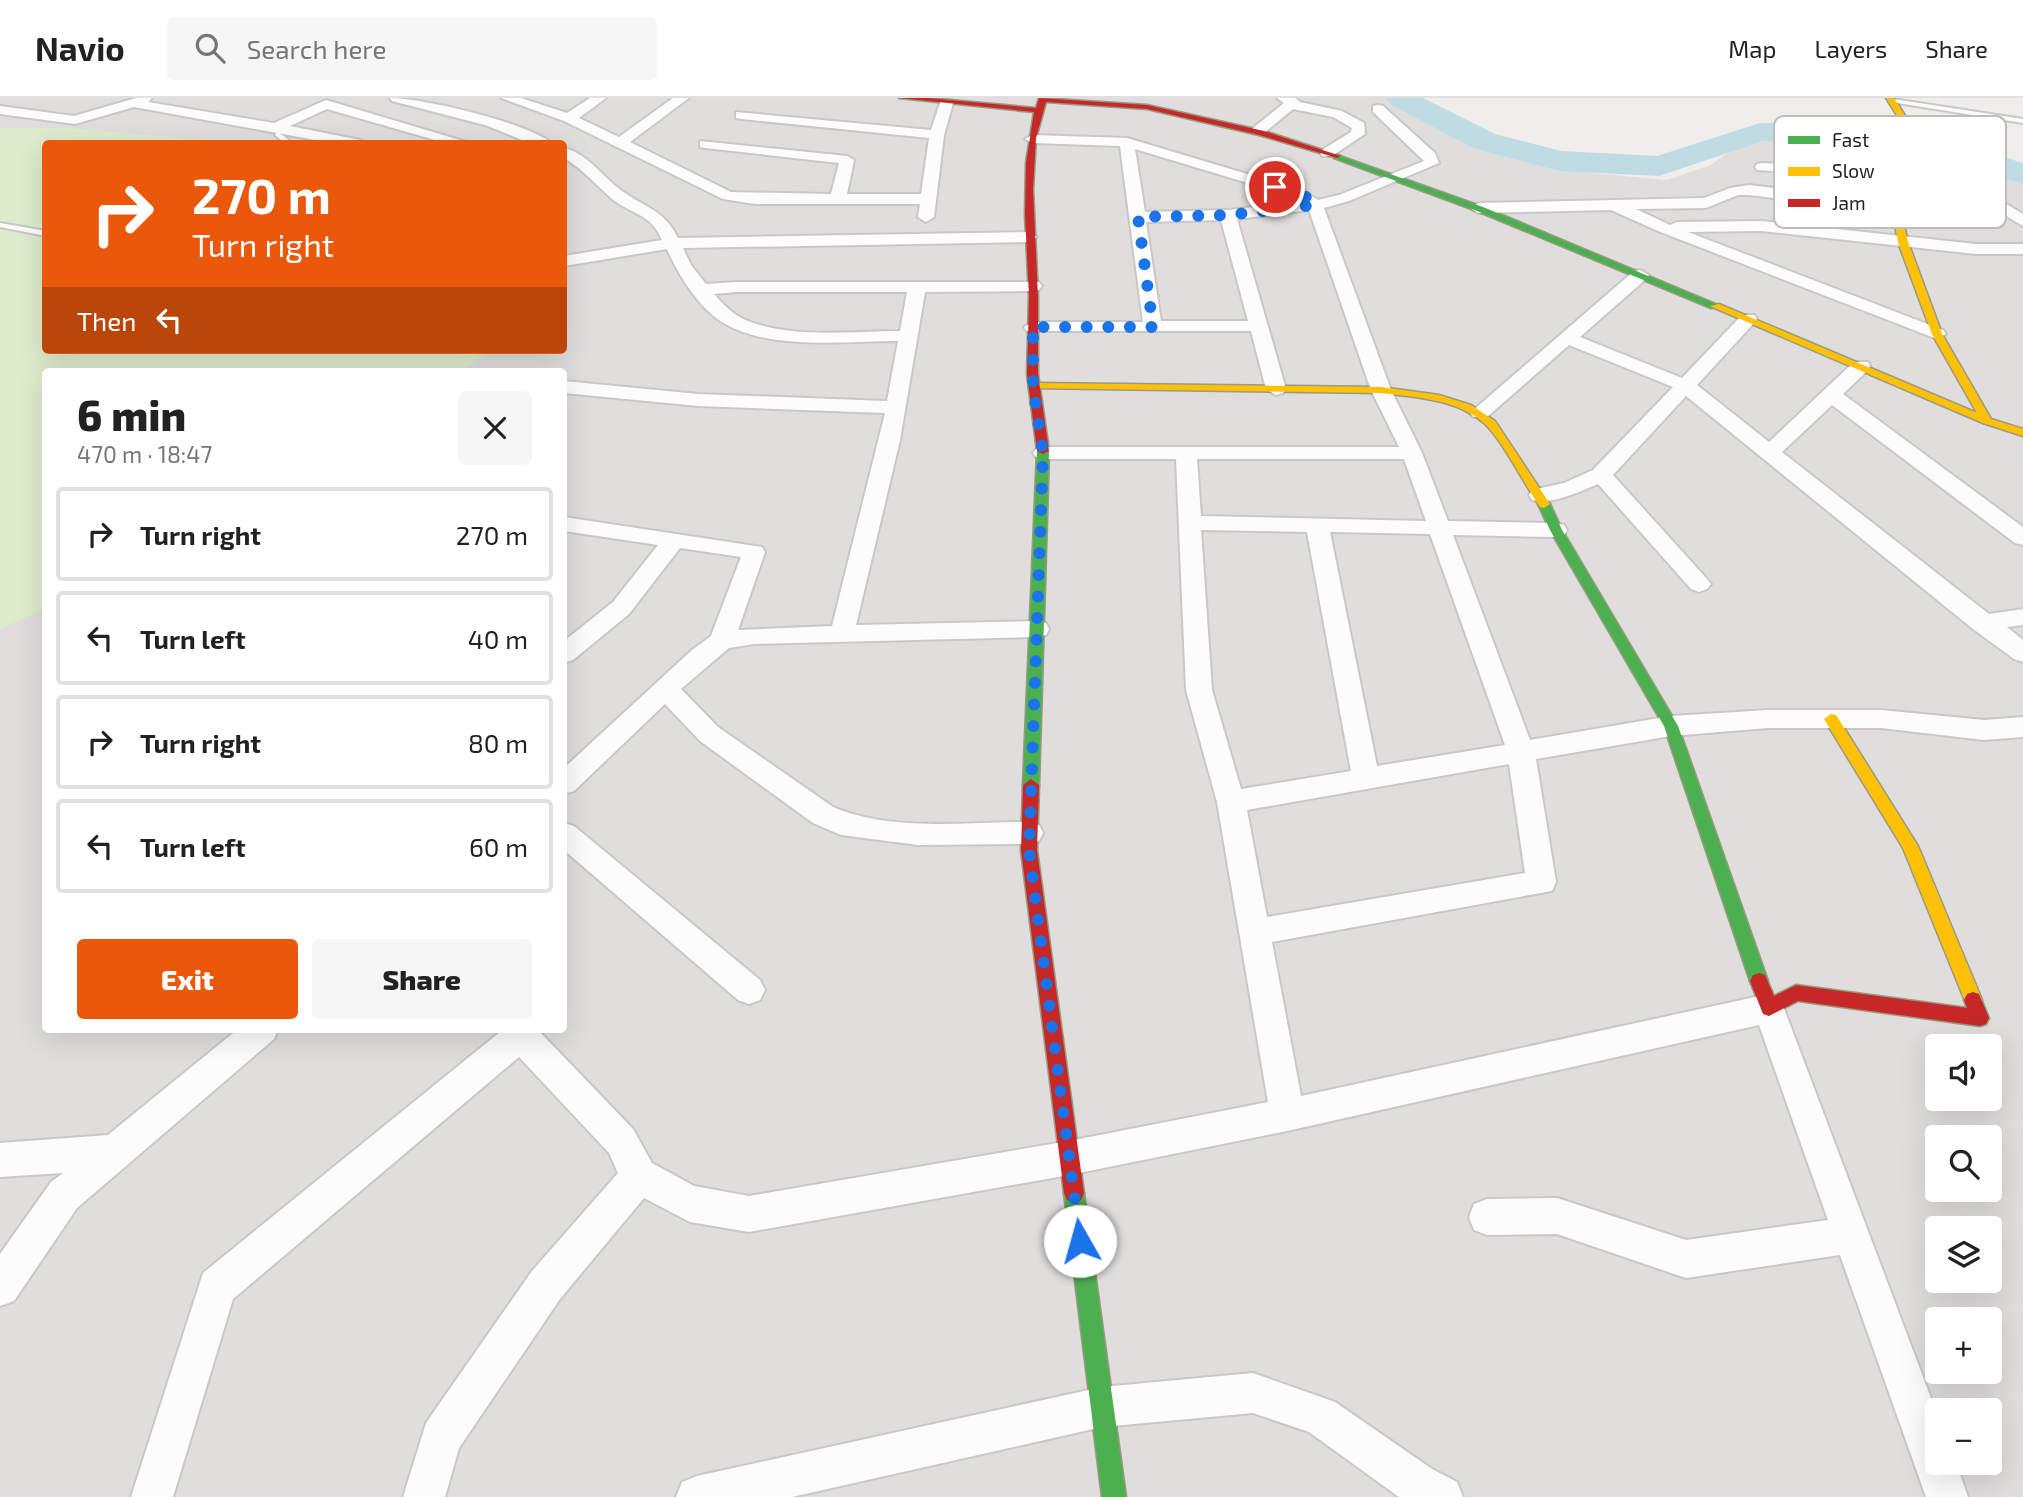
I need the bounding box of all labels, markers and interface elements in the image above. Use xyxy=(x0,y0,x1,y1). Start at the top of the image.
search box xyxy=(167,17,657,80)
text: Navio xyxy=(35,28,125,68)
icon: search xyxy=(191,29,229,67)
text: Search here xyxy=(247,33,386,64)
text: Map xyxy=(1728,34,1776,63)
text: Layers xyxy=(1814,34,1887,63)
text: Share xyxy=(1925,34,1988,63)
legend xyxy=(1774,116,2006,228)
text: Fast xyxy=(1832,128,1869,151)
pin xyxy=(1245,157,1305,217)
text: Slow xyxy=(1832,159,1875,182)
text: 270 m xyxy=(192,165,331,224)
icon: right xyxy=(77,168,168,259)
icon: arrive xyxy=(1256,168,1294,206)
text: Jam xyxy=(1832,191,1866,214)
text: Turn right xyxy=(192,225,334,263)
icon: left xyxy=(150,301,188,339)
text: Then xyxy=(77,305,136,336)
text: 6 min xyxy=(77,389,186,439)
button: close xyxy=(458,391,532,465)
text: 470 m · 18:47 xyxy=(77,440,212,468)
icon: right xyxy=(81,515,119,553)
text: Turn right xyxy=(140,519,261,550)
text: 270 m xyxy=(456,519,528,550)
icon: left xyxy=(81,619,119,657)
text: Turn left xyxy=(140,623,246,654)
text: 40 m xyxy=(468,623,528,654)
icon: right xyxy=(81,723,119,761)
text: Turn right xyxy=(140,727,261,758)
text: 80 m xyxy=(468,727,528,758)
icon: left xyxy=(81,827,119,865)
text: Turn left xyxy=(140,831,246,862)
text: 60 m xyxy=(469,831,528,862)
button: Exit xyxy=(77,939,298,1019)
button: Share xyxy=(312,939,532,1019)
map controls xyxy=(1925,1034,2002,1475)
button: sound xyxy=(1925,1034,2002,1111)
button: search xyxy=(1925,1125,2002,1202)
position arrow xyxy=(1043,1204,1117,1278)
button: layers xyxy=(1925,1216,2002,1293)
button: + xyxy=(1925,1307,2002,1384)
button: − xyxy=(1925,1398,2002,1475)

